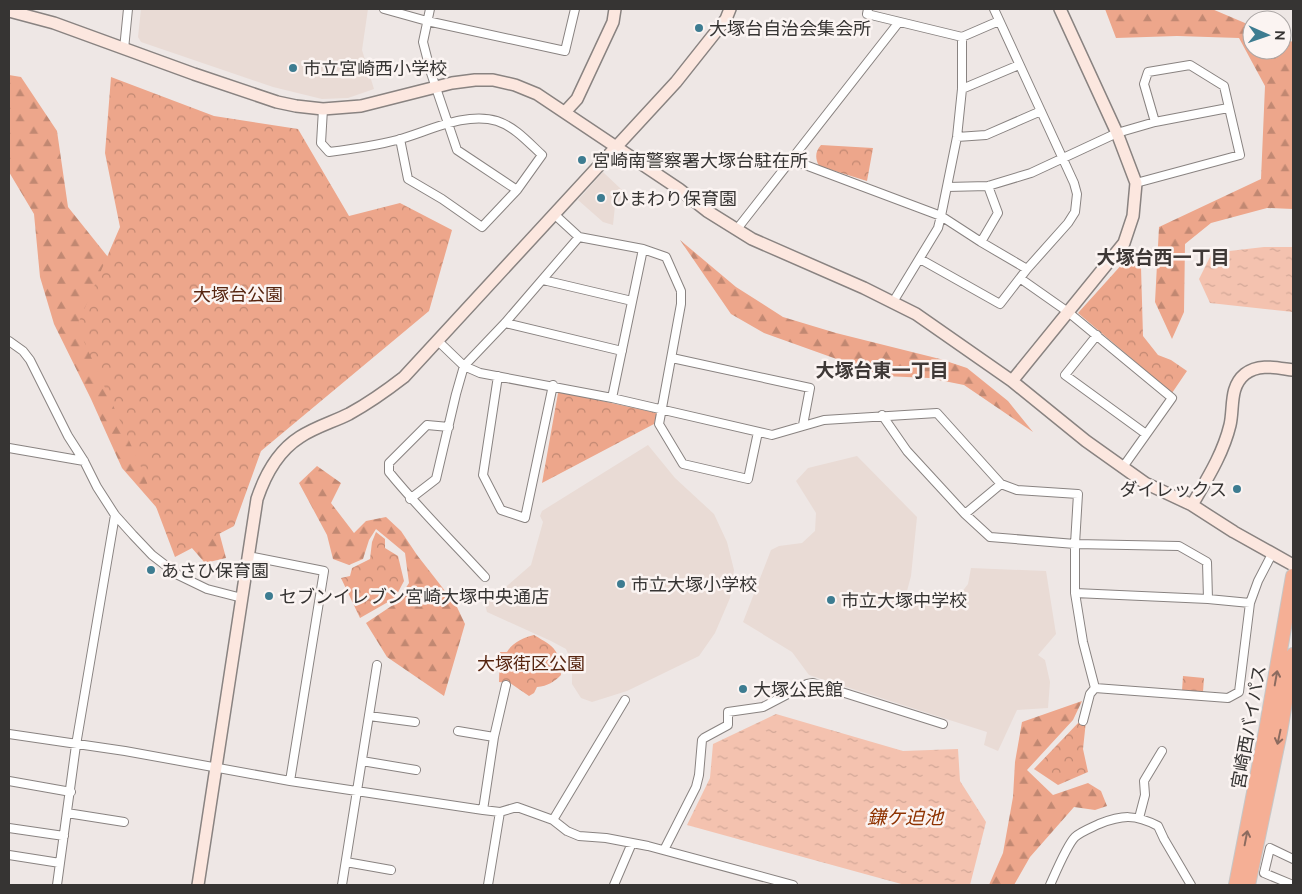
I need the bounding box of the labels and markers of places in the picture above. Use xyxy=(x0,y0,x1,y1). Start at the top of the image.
place label: 大塚台自治会集会所 xyxy=(709,18,871,38)
marker: 大塚台自治会集会所 xyxy=(693,22,705,34)
place label: 市立宮崎西小学校 xyxy=(303,58,447,78)
marker: 市立宮崎西小学校 xyxy=(287,62,299,74)
place label: 宮崎南警察署大塚台駐在所 xyxy=(592,150,808,170)
marker: 宮崎南警察署大塚台駐在所 xyxy=(576,154,588,166)
place label: ひまわり保育園 xyxy=(611,188,737,208)
marker: ひまわり保育園 xyxy=(595,192,607,204)
place label: ダイレックス xyxy=(1120,479,1227,499)
marker: ダイレックス xyxy=(1231,483,1243,495)
place label: あさひ保育園 xyxy=(161,560,269,580)
marker: あさひ保育園 xyxy=(145,564,157,576)
place label: 市立大塚小学校 xyxy=(631,574,757,594)
marker: 市立大塚小学校 xyxy=(615,578,627,590)
place label: セブンイレブン宮崎大塚中央通店 xyxy=(279,586,549,606)
marker: セブンイレブン宮崎大塚中央通店 xyxy=(263,590,275,602)
place label: 市立大塚中学校 xyxy=(841,590,967,610)
marker: 市立大塚中学校 xyxy=(825,594,837,606)
place label: 大塚公民館 xyxy=(753,679,843,699)
marker: 大塚公民館 xyxy=(737,683,749,695)

